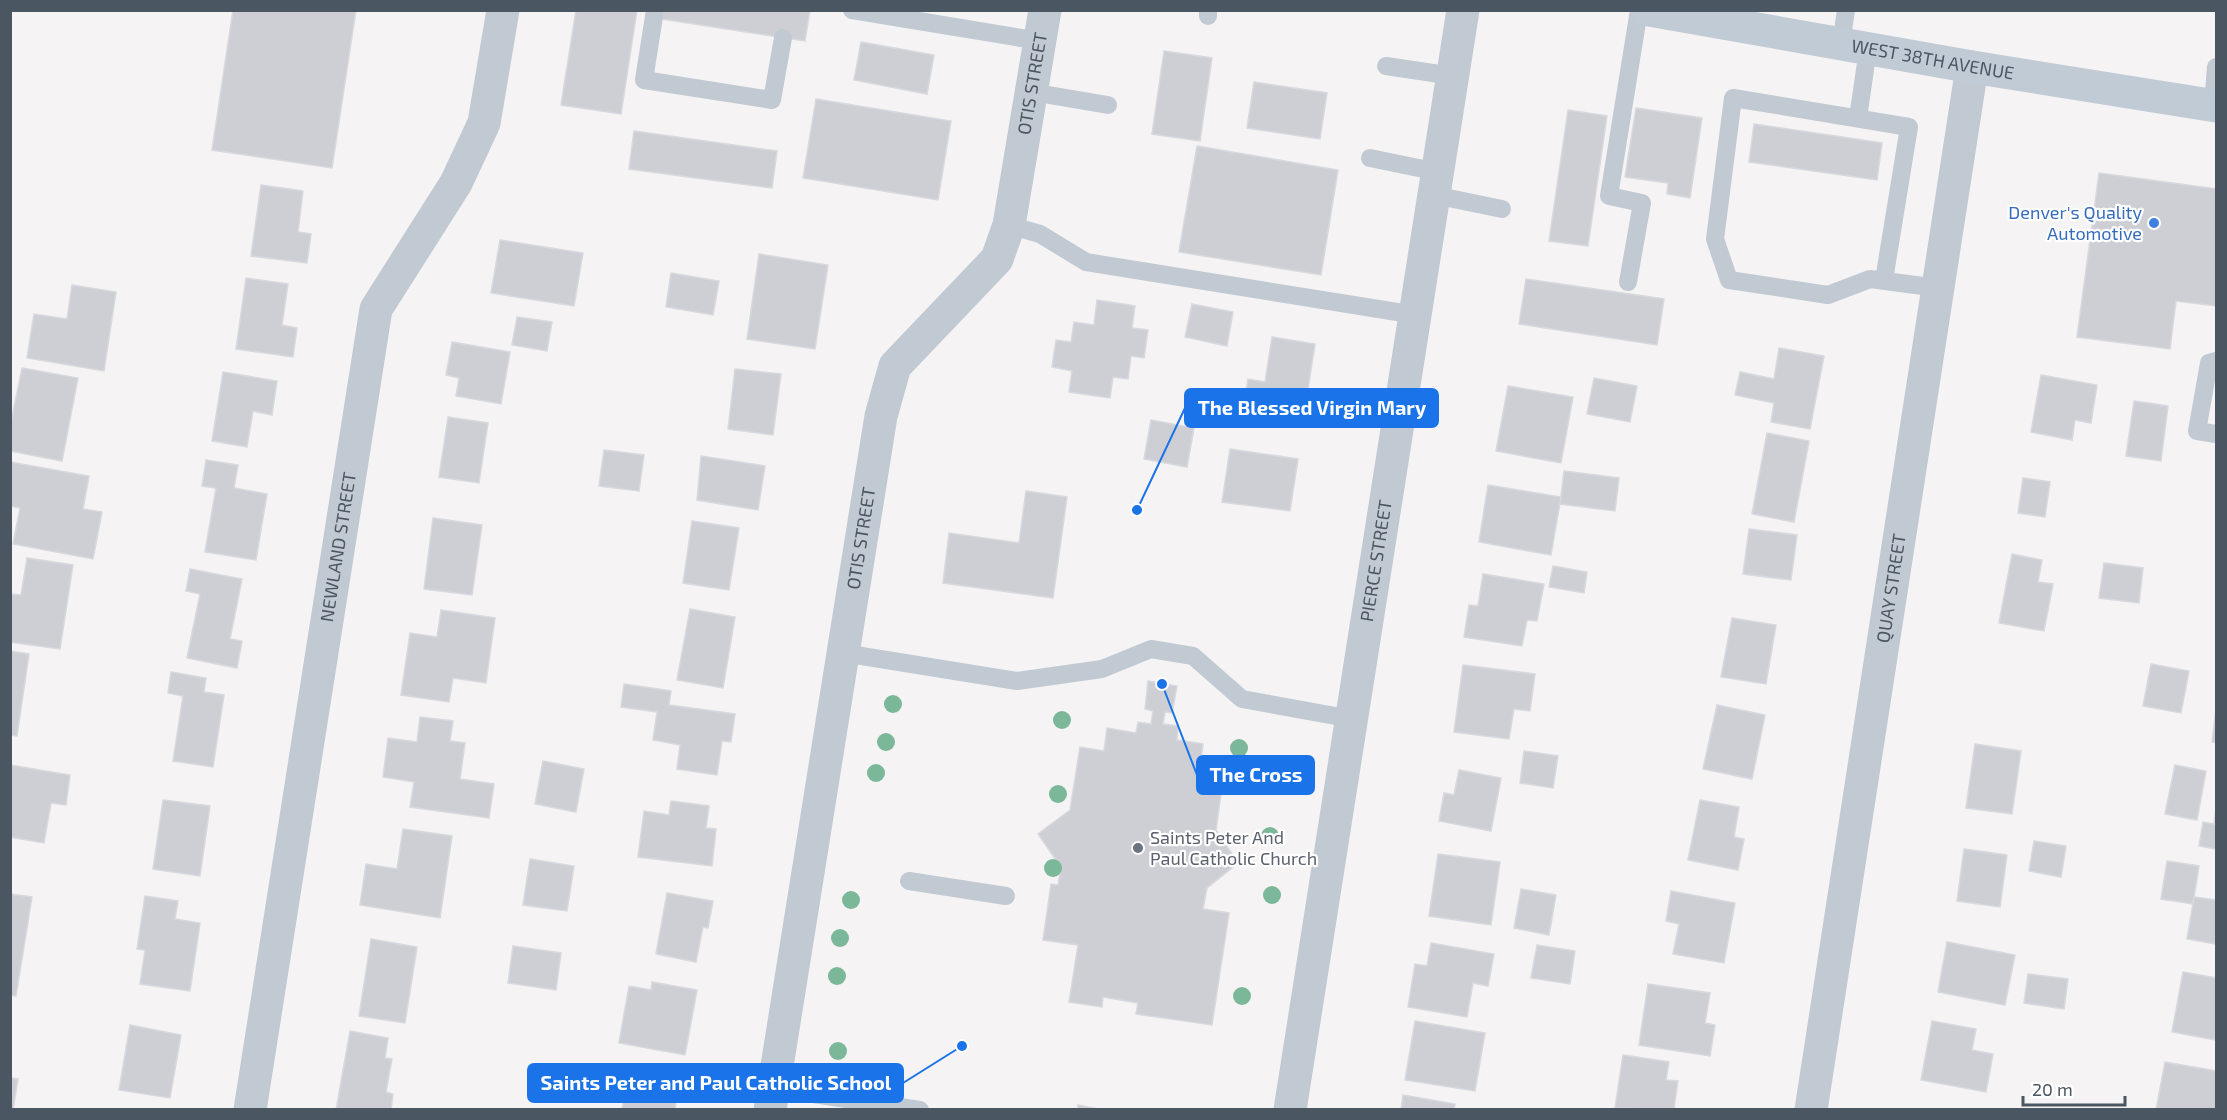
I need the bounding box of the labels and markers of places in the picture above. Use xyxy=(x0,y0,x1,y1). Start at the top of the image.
place label: Denver's Quality Automotive xyxy=(2008,201,2142,244)
marker: Denver's Quality Automotive xyxy=(2147,216,2161,230)
callout: The Blessed Virgin Mary xyxy=(1185,389,1438,427)
callout: The Cross xyxy=(1197,756,1314,794)
place label: Saints Peter And Paul Catholic Church xyxy=(1150,826,1317,869)
marker: Saints Peter And Paul Catholic Church xyxy=(1131,841,1145,855)
callout: Saints Peter and Paul Catholic School xyxy=(528,1064,903,1102)

